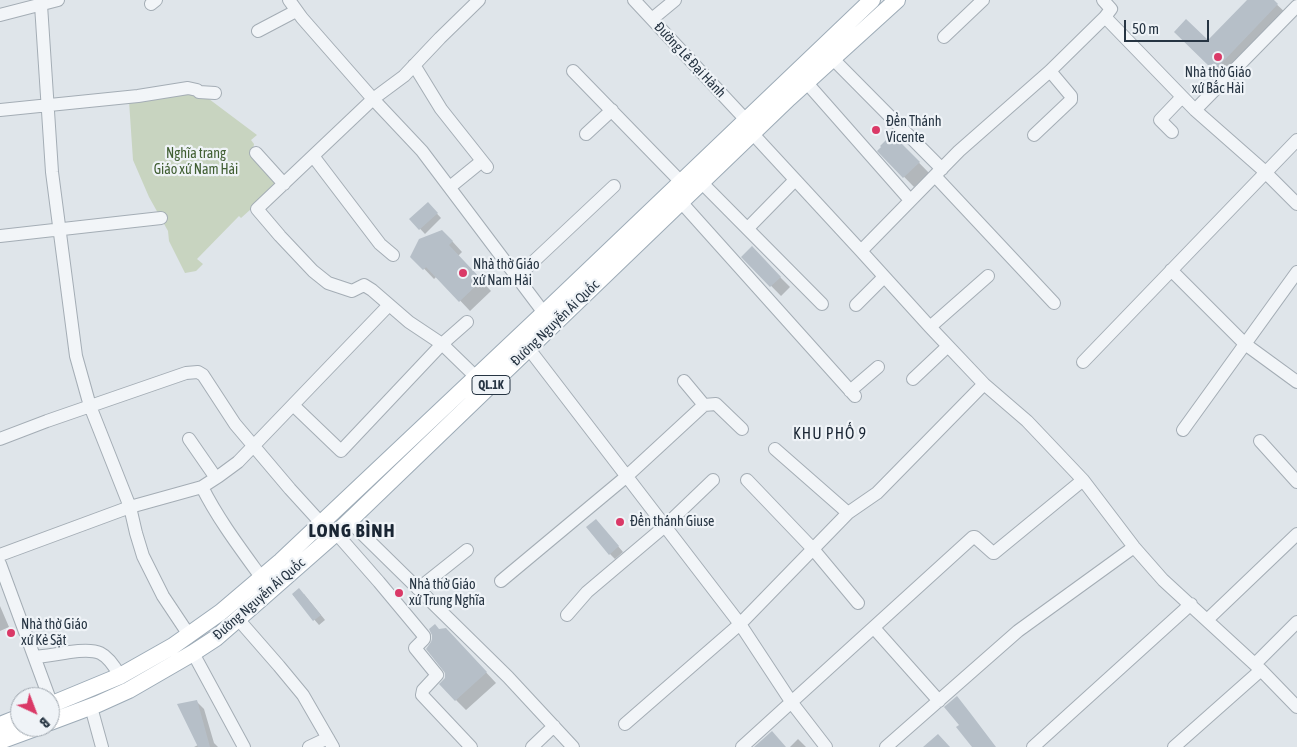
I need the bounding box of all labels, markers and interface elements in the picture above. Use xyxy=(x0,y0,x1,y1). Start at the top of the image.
scale bar xyxy=(1127,10,1212,42)
street label: Đường Lê Đại Hành xyxy=(651,19,729,101)
text: 50 m xyxy=(1132,20,1159,37)
marker: Nhà thờ Giáo xứ Bắc Hải xyxy=(1212,51,1224,63)
place label: Nhà thờ Giáo xứ Bắc Hải xyxy=(1185,65,1251,98)
place label: Đền Thánh Vicente xyxy=(886,114,942,146)
marker: Đền Thánh Vicente xyxy=(870,124,882,136)
park label: Nghĩa trang Giáo xứ Nam Hải xyxy=(154,146,238,178)
place label: Nhà thờ Giáo xứ Nam Hải xyxy=(473,257,540,290)
marker: Nhà thờ Giáo xứ Nam Hải xyxy=(457,267,469,279)
street label: Đường Nguyễn Ái Quốc xyxy=(507,277,603,369)
road number: QL.1K xyxy=(472,376,510,394)
district label: KHU PHỐ 9 xyxy=(792,424,868,444)
place label: Đền thánh Giuse xyxy=(630,514,714,530)
marker: Đền thánh Giuse xyxy=(614,516,626,528)
district label: LONG BÌNH xyxy=(307,520,397,542)
street label: Đường Nguyễn Ái Quốc xyxy=(210,554,308,644)
place label: Nhà thờ Giáo xứ Trung Nghĩa xyxy=(409,577,485,610)
marker: Nhà thờ Giáo xứ Trung Nghĩa xyxy=(393,587,405,599)
place label: Nhà thờ Giáo xứ Kẻ Sặt xyxy=(21,617,88,650)
marker: Nhà thờ Giáo xứ Kẻ Sặt xyxy=(5,627,17,639)
north arrow xyxy=(10,687,60,737)
text: B xyxy=(37,714,52,730)

